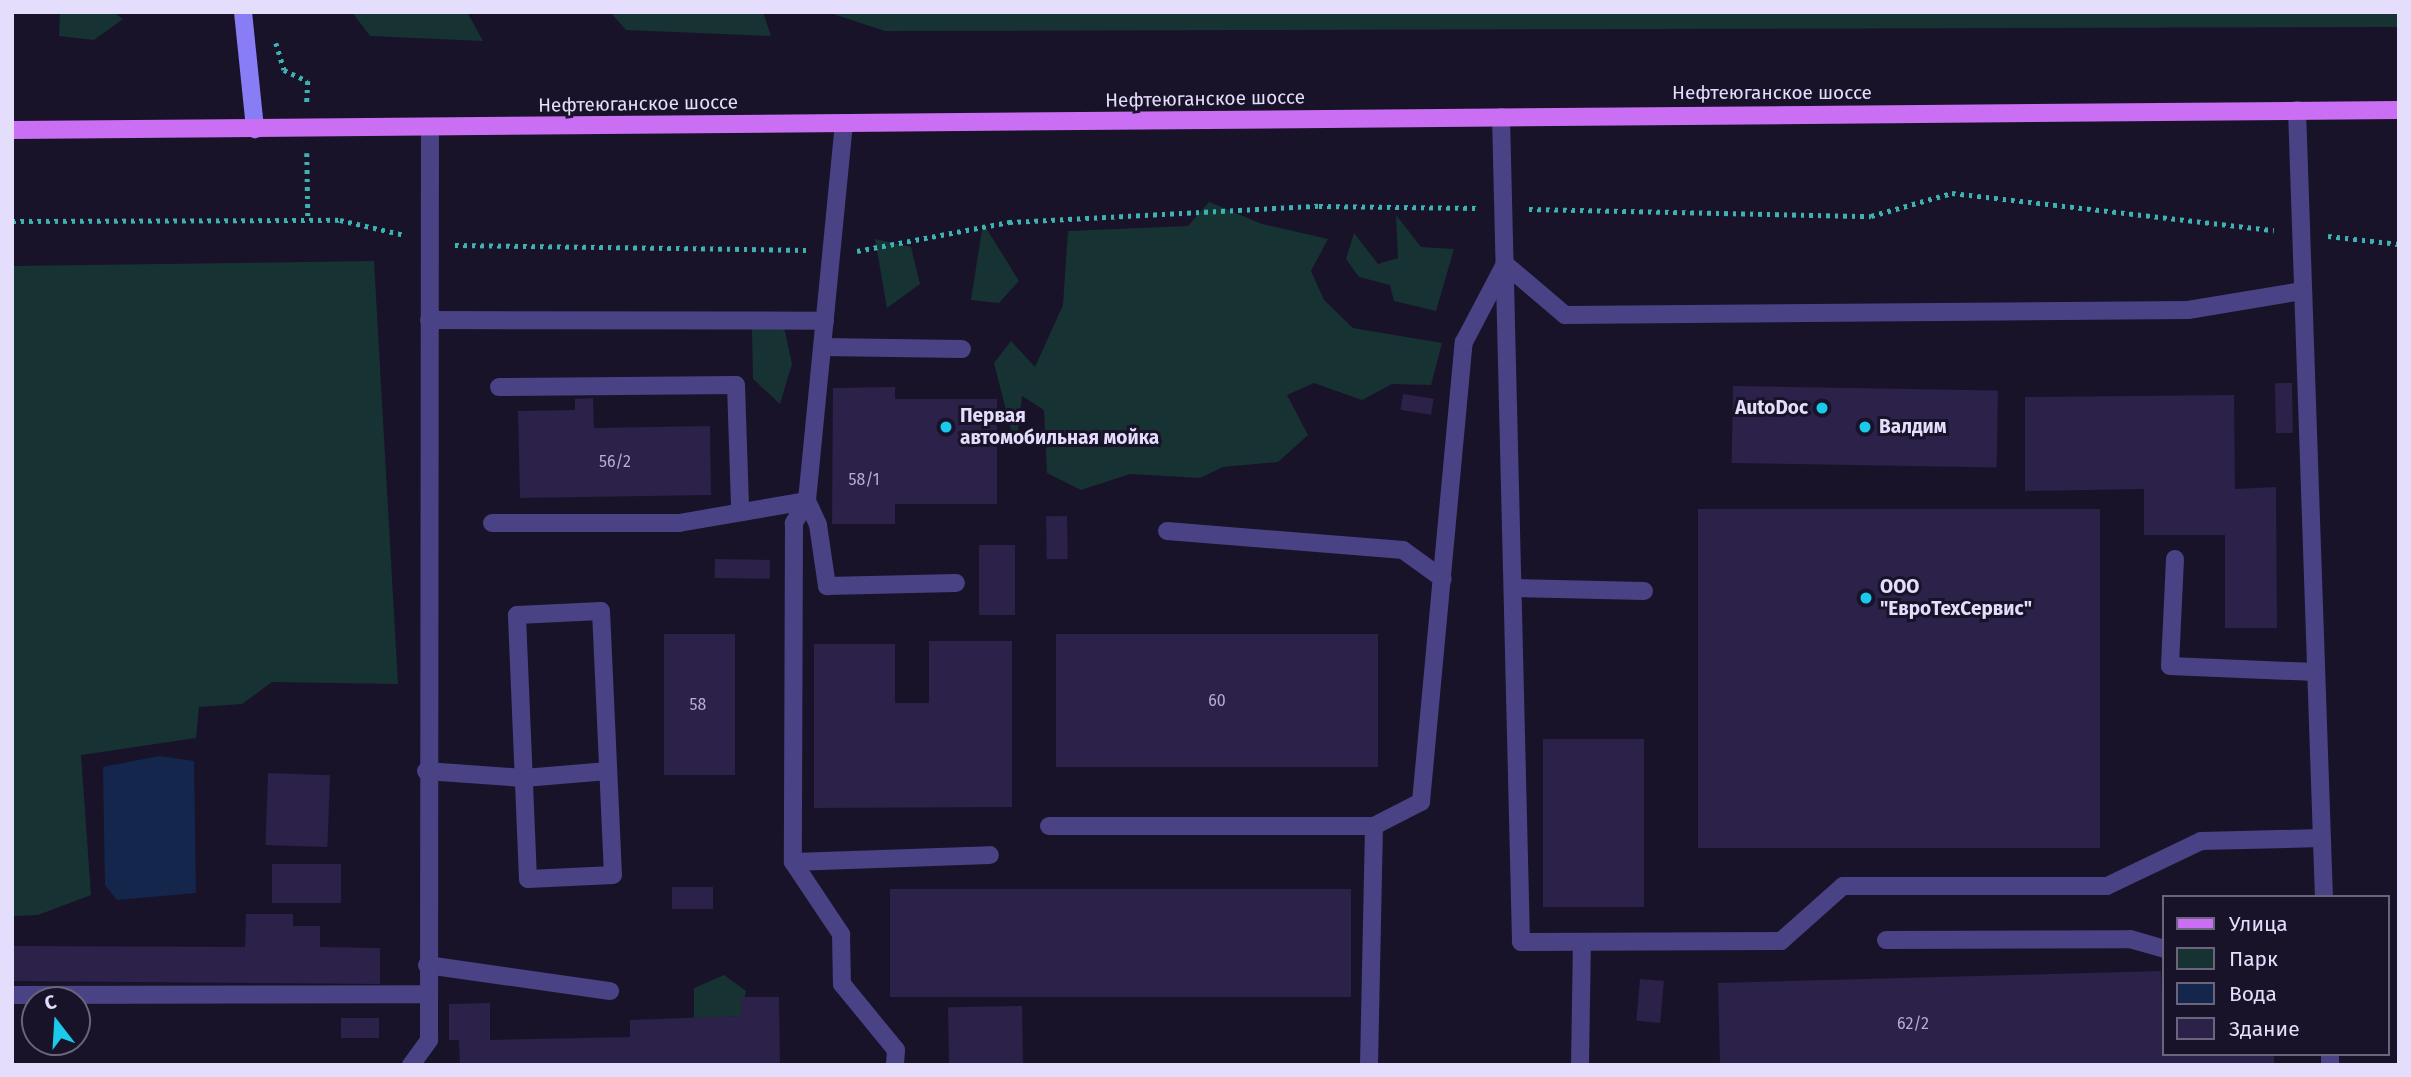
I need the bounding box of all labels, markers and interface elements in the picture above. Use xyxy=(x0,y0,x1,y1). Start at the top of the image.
street label: Нефтеюганское шоссе xyxy=(1672,82,1872,104)
street label: Нефтеюганское шоссе xyxy=(1105,86,1305,112)
street label: Нефтеюганское шоссе xyxy=(538,91,738,117)
place label: AutoDoc xyxy=(1735,397,1808,419)
marker: AutoDoc xyxy=(1814,400,1830,416)
place label: Первая автомобильная мойка xyxy=(960,405,1159,449)
place label: Валдим xyxy=(1879,416,1947,438)
marker: Первая автомобильная мойка xyxy=(938,419,954,435)
marker: Валдим xyxy=(1857,419,1873,435)
house number: 56/2 xyxy=(599,452,631,472)
house number: 58/1 xyxy=(848,470,880,490)
place label: ООО "ЕвроТехСервис" xyxy=(1880,576,2032,620)
marker: ООО "ЕвроТехСервис" xyxy=(1858,590,1874,606)
house number: 60 xyxy=(1208,691,1226,711)
house number: 58 xyxy=(690,695,706,715)
legend xyxy=(2162,895,2390,1056)
text: Улица xyxy=(2229,911,2288,937)
text: Парк xyxy=(2229,946,2278,972)
text: Вода xyxy=(2229,981,2277,1007)
north arrow xyxy=(21,986,91,1056)
text: С xyxy=(42,990,59,1015)
house number: 62/2 xyxy=(1897,1014,1929,1034)
text: Здание xyxy=(2229,1016,2300,1042)

